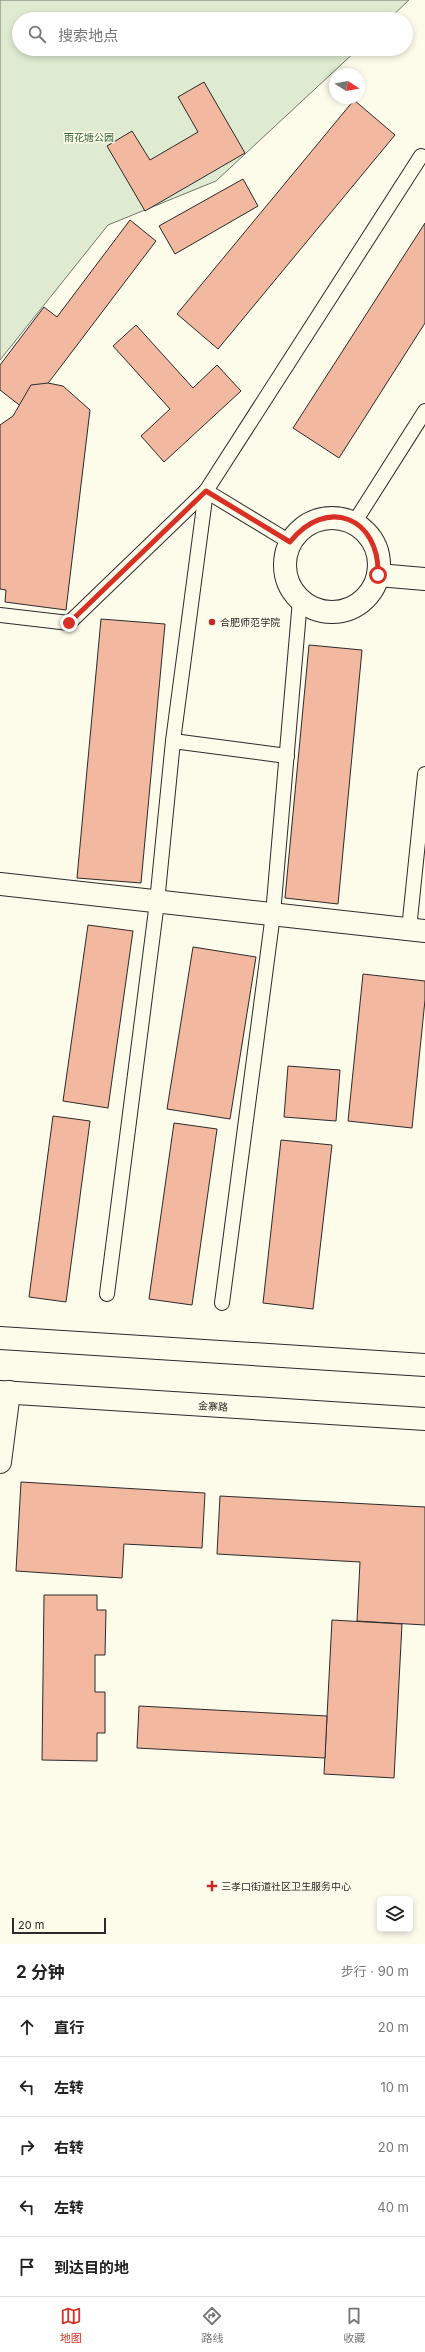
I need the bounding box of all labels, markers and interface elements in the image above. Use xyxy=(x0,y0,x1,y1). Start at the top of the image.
search box xyxy=(12,12,413,56)
icon: search xyxy=(26,23,48,45)
text: 搜索地点 xyxy=(58,26,118,45)
north arrow xyxy=(329,68,365,104)
park label: 雨花塘公园 xyxy=(64,131,114,143)
route start xyxy=(369,566,387,584)
route end xyxy=(60,614,78,632)
place label: 合肥师范学院 xyxy=(220,616,280,628)
marker: 合肥师范学院 xyxy=(207,617,217,627)
street label: 金寨路 xyxy=(198,1399,228,1413)
marker: 三孝口街道社区卫生服务中心 xyxy=(206,1880,218,1892)
place label: 三孝口街道社区卫生服务中心 xyxy=(221,1880,351,1892)
map controls xyxy=(377,1896,413,1932)
button: layers xyxy=(377,1896,413,1932)
scale bar xyxy=(12,1916,106,1935)
text: 20 m xyxy=(18,1918,44,1932)
text: 2 分钟 xyxy=(16,1962,65,1982)
text: 步行 · 90 m xyxy=(341,1963,409,1979)
icon: ahead xyxy=(16,2016,38,2038)
text: 直行 xyxy=(54,2018,84,2037)
text: 20 m xyxy=(378,2019,409,2035)
icon: left xyxy=(16,2076,38,2098)
text: 左转 xyxy=(54,2078,84,2097)
text: 10 m xyxy=(380,2079,409,2095)
icon: right xyxy=(16,2136,38,2158)
text: 右转 xyxy=(54,2138,84,2157)
text: 20 m xyxy=(378,2139,409,2155)
icon: left xyxy=(16,2196,38,2218)
text: 左转 xyxy=(54,2198,84,2217)
text: 40 m xyxy=(377,2199,409,2215)
icon: arrive xyxy=(16,2256,38,2278)
text: 到达目的地 xyxy=(54,2258,129,2277)
tab: 地图 xyxy=(60,2305,82,2345)
tab: 路线 xyxy=(201,2305,223,2345)
tab: 收藏 xyxy=(343,2305,365,2345)

